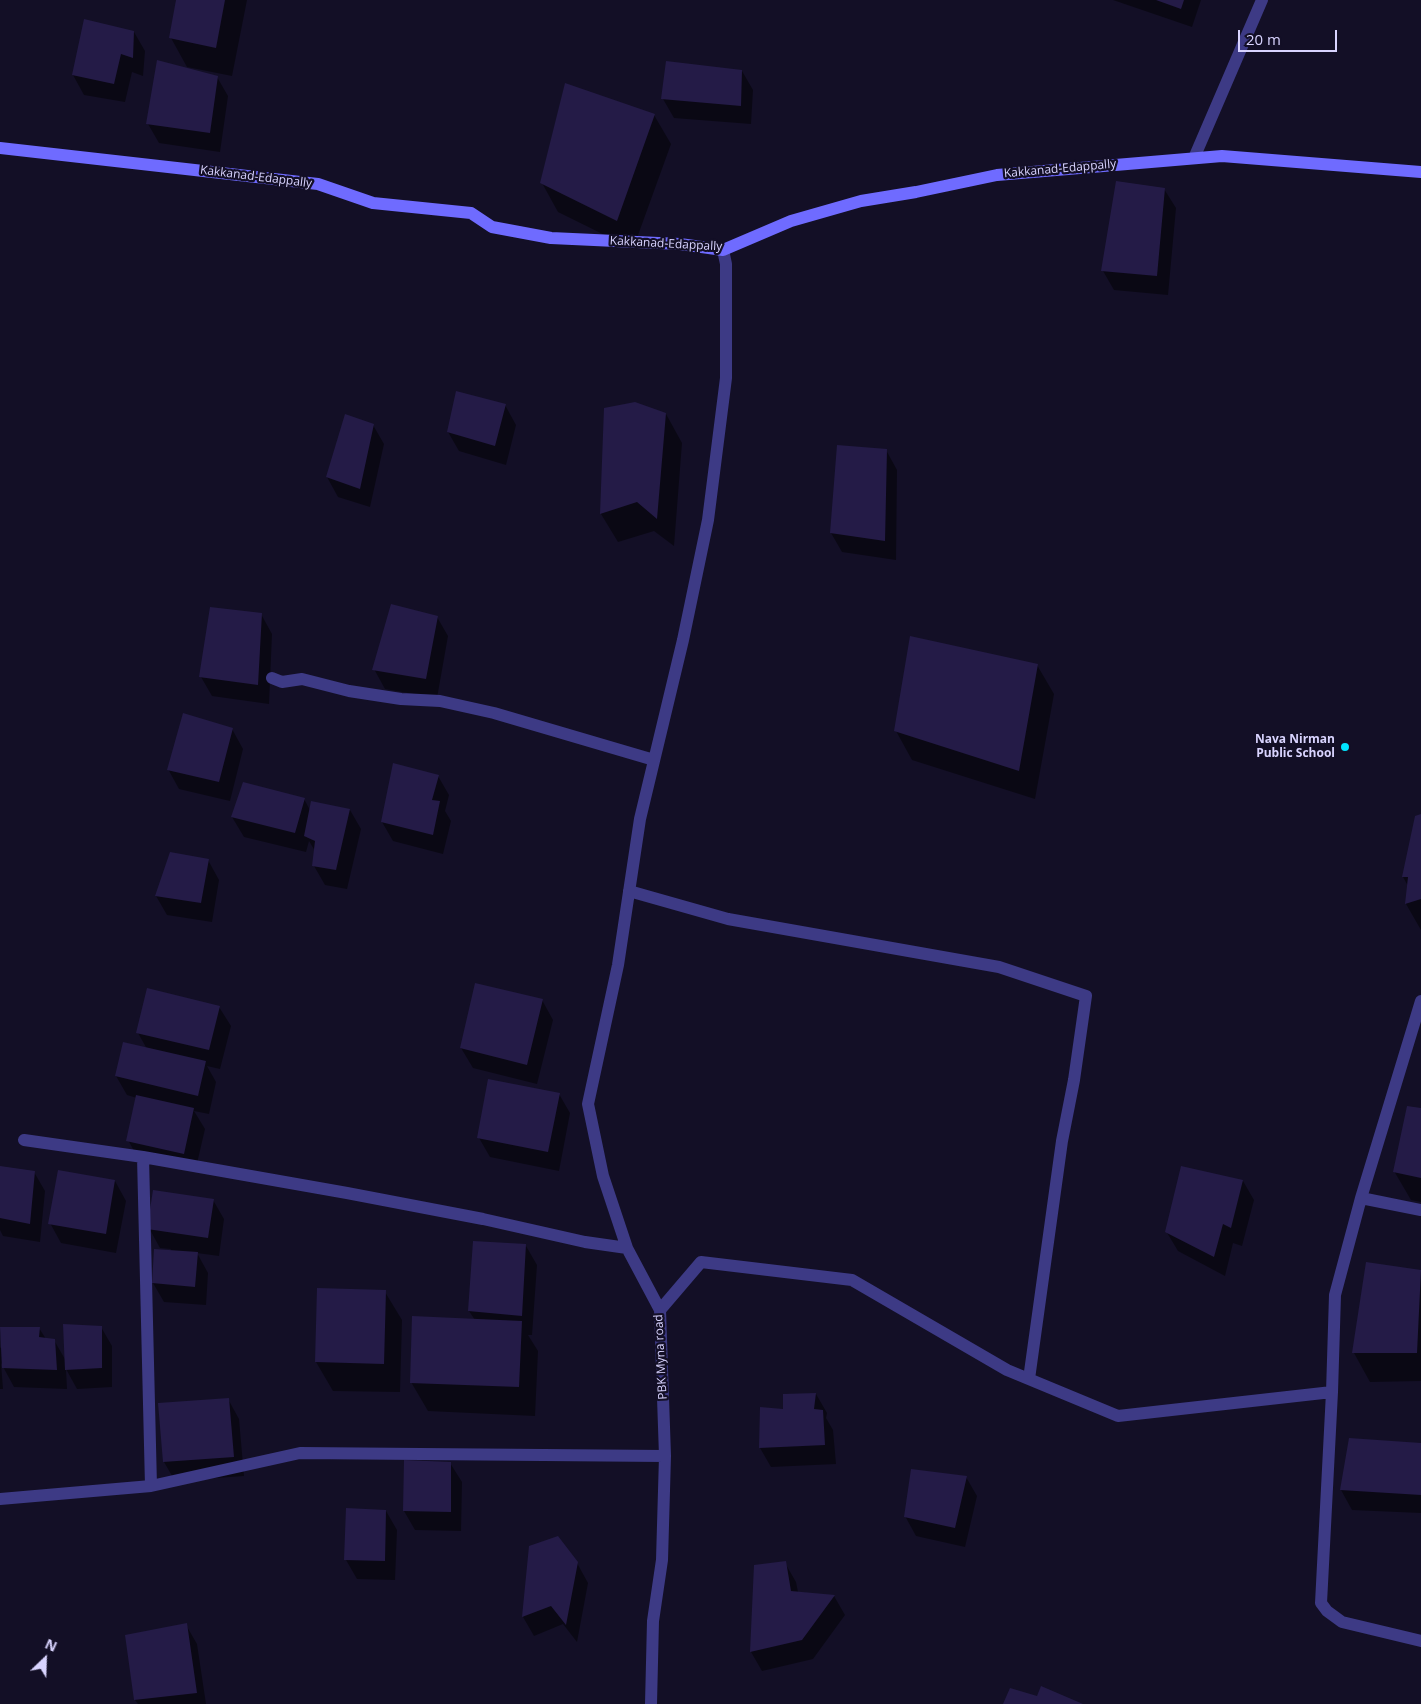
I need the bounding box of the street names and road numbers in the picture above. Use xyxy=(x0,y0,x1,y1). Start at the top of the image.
street label: Kakkanad-Edappally xyxy=(1003,157,1117,181)
street label: Kakkanad-Edappally xyxy=(199,163,313,191)
street label: Kakkanad-Edappally xyxy=(609,234,723,254)
street label: PBK Myna road xyxy=(652,1314,670,1400)

